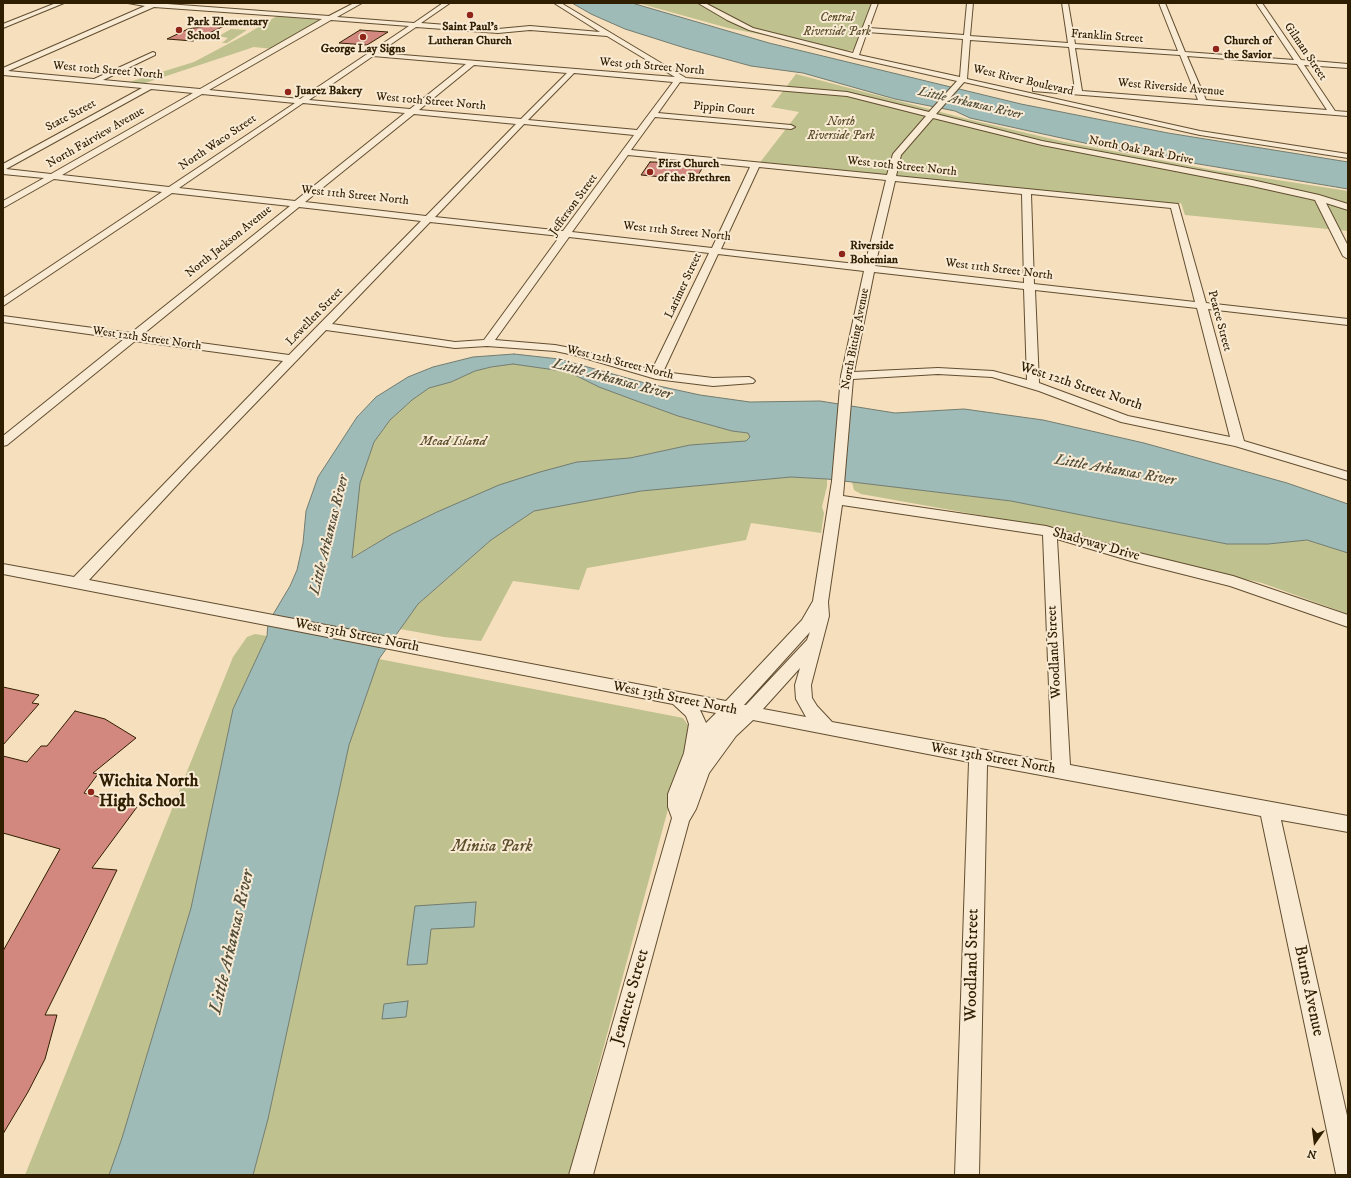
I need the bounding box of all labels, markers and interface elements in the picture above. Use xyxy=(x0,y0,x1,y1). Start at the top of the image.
marker: Saint Paul's Lutheran Church xyxy=(465,10,475,20)
park label: Central Riverside Park xyxy=(803,12,871,40)
place label: Park Elementary School xyxy=(187,16,268,44)
street label: Gilman Street xyxy=(1280,20,1330,84)
place label: Saint Paul's Lutheran Church xyxy=(428,21,512,49)
marker: Park Elementary School xyxy=(174,25,184,35)
street label: Franklin Street xyxy=(1070,27,1144,47)
marker: George Lay Signs xyxy=(358,32,368,42)
place label: Church of the Savior xyxy=(1224,35,1272,63)
place label: George Lay Signs xyxy=(321,43,405,57)
marker: Church of the Savior xyxy=(1211,44,1221,54)
street label: West 9th Street North xyxy=(599,55,705,79)
street label: West 10th Street North xyxy=(52,59,164,83)
street label: West River Boulevard xyxy=(971,62,1075,100)
street label: West Riverside Avenue xyxy=(1117,76,1225,100)
water label: Little Arkansas River xyxy=(917,84,1023,124)
place label: Juarez Bakery xyxy=(296,85,362,99)
marker: Juarez Bakery xyxy=(283,87,293,97)
street label: West 10th Street North xyxy=(375,90,487,114)
street label: State Street xyxy=(43,97,99,135)
street label: Pippin Court xyxy=(693,99,755,119)
street label: North Fairview Avenue xyxy=(45,104,147,172)
street label: North Waco Street xyxy=(177,112,259,174)
park label: North Riverside Park xyxy=(807,116,875,144)
street label: North Oak Park Drive xyxy=(1087,134,1195,168)
street label: West 10th Street North xyxy=(846,154,958,180)
place label: First Church of the Brethren xyxy=(658,158,731,186)
marker: First Church of the Brethren xyxy=(645,167,655,177)
street label: Jefferson Street xyxy=(547,171,601,239)
street label: West 11th Street North xyxy=(300,183,410,209)
street label: North Jackson Avenue xyxy=(183,203,275,281)
street label: West 11th Street North xyxy=(622,219,732,245)
place label: Riverside Bohemian xyxy=(850,240,898,268)
marker: Riverside Bohemian xyxy=(837,249,847,259)
street label: Larimer Street xyxy=(663,251,705,321)
street label: West 11th Street North xyxy=(944,256,1054,284)
street label: Lewellen Street xyxy=(284,285,346,349)
street label: North Bitting Avenue xyxy=(839,287,873,391)
street label: Pearce Street xyxy=(1204,289,1234,353)
street label: West 12th Street North xyxy=(92,324,202,354)
street label: West 12th Street North xyxy=(565,343,675,383)
water label: Little Arkansas River xyxy=(551,355,673,405)
street label: West 12th Street North xyxy=(1018,359,1144,415)
park label: Mead Island xyxy=(420,434,486,450)
water label: Little Arkansas River xyxy=(1053,452,1177,490)
water label: Little Arkansas River xyxy=(306,473,354,597)
street label: Shadyway Drive xyxy=(1051,525,1141,565)
street label: Woodland Street xyxy=(1044,605,1066,699)
street label: West 13th Street North xyxy=(293,616,421,656)
street label: West 13th Street North xyxy=(611,679,739,719)
street label: West 13th Street North xyxy=(929,740,1057,778)
place label: Wichita North High School xyxy=(99,772,198,812)
marker: Wichita North High School xyxy=(86,787,96,797)
park label: Minisa Park xyxy=(451,837,533,857)
water label: Little Arkansas River xyxy=(206,868,260,1016)
street label: Woodland Street xyxy=(962,908,984,1022)
street label: Burns Avenue xyxy=(1288,944,1328,1038)
street label: Jeanette Street xyxy=(608,947,654,1047)
north arrow xyxy=(1295,1122,1335,1162)
text: N xyxy=(1306,1146,1318,1162)

